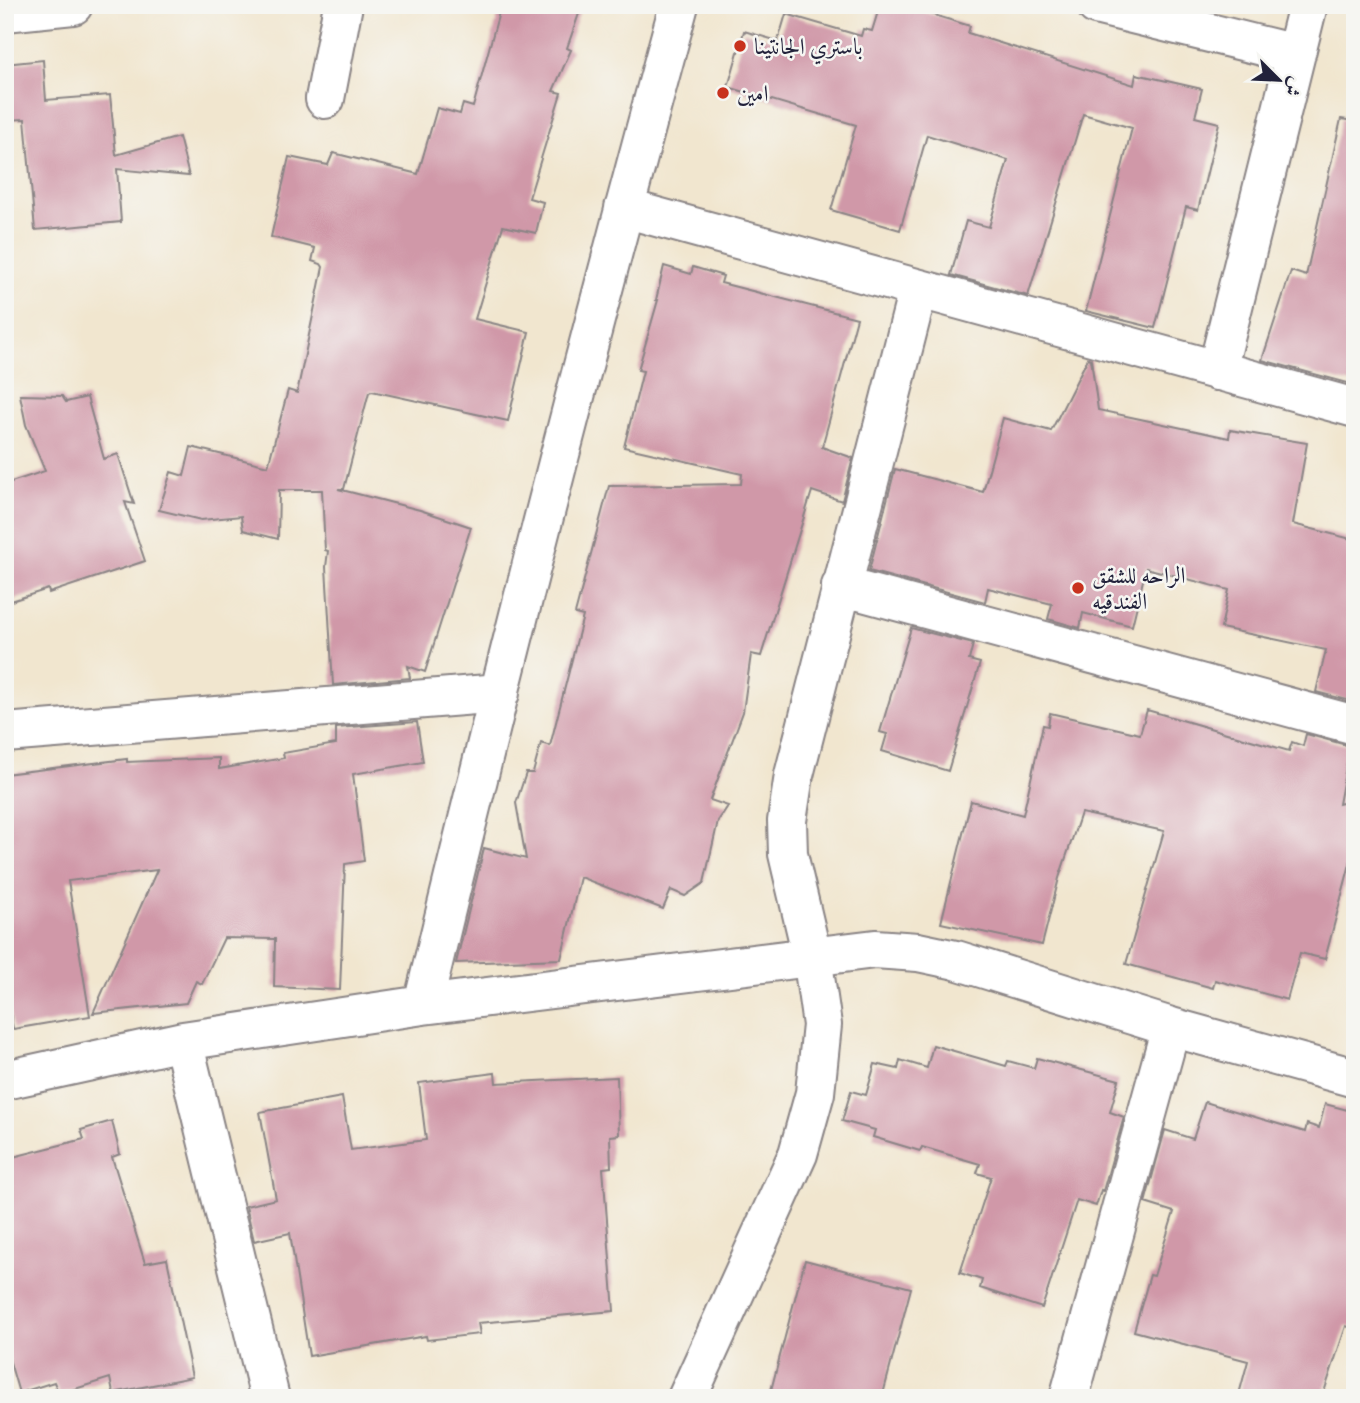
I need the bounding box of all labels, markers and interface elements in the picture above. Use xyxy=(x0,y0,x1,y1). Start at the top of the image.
place label: باستري الجانتينا xyxy=(754,32,863,65)
marker: باستري الجانتينا xyxy=(732,38,748,54)
north arrow xyxy=(1244,46,1314,116)
text: ش xyxy=(1279,73,1308,100)
place label: امين xyxy=(737,79,768,108)
marker: امين xyxy=(715,85,731,101)
place label: الراحه للشقق الفندقيه xyxy=(1092,561,1186,616)
marker: الراحه للشقق الفندقيه xyxy=(1070,580,1086,596)

